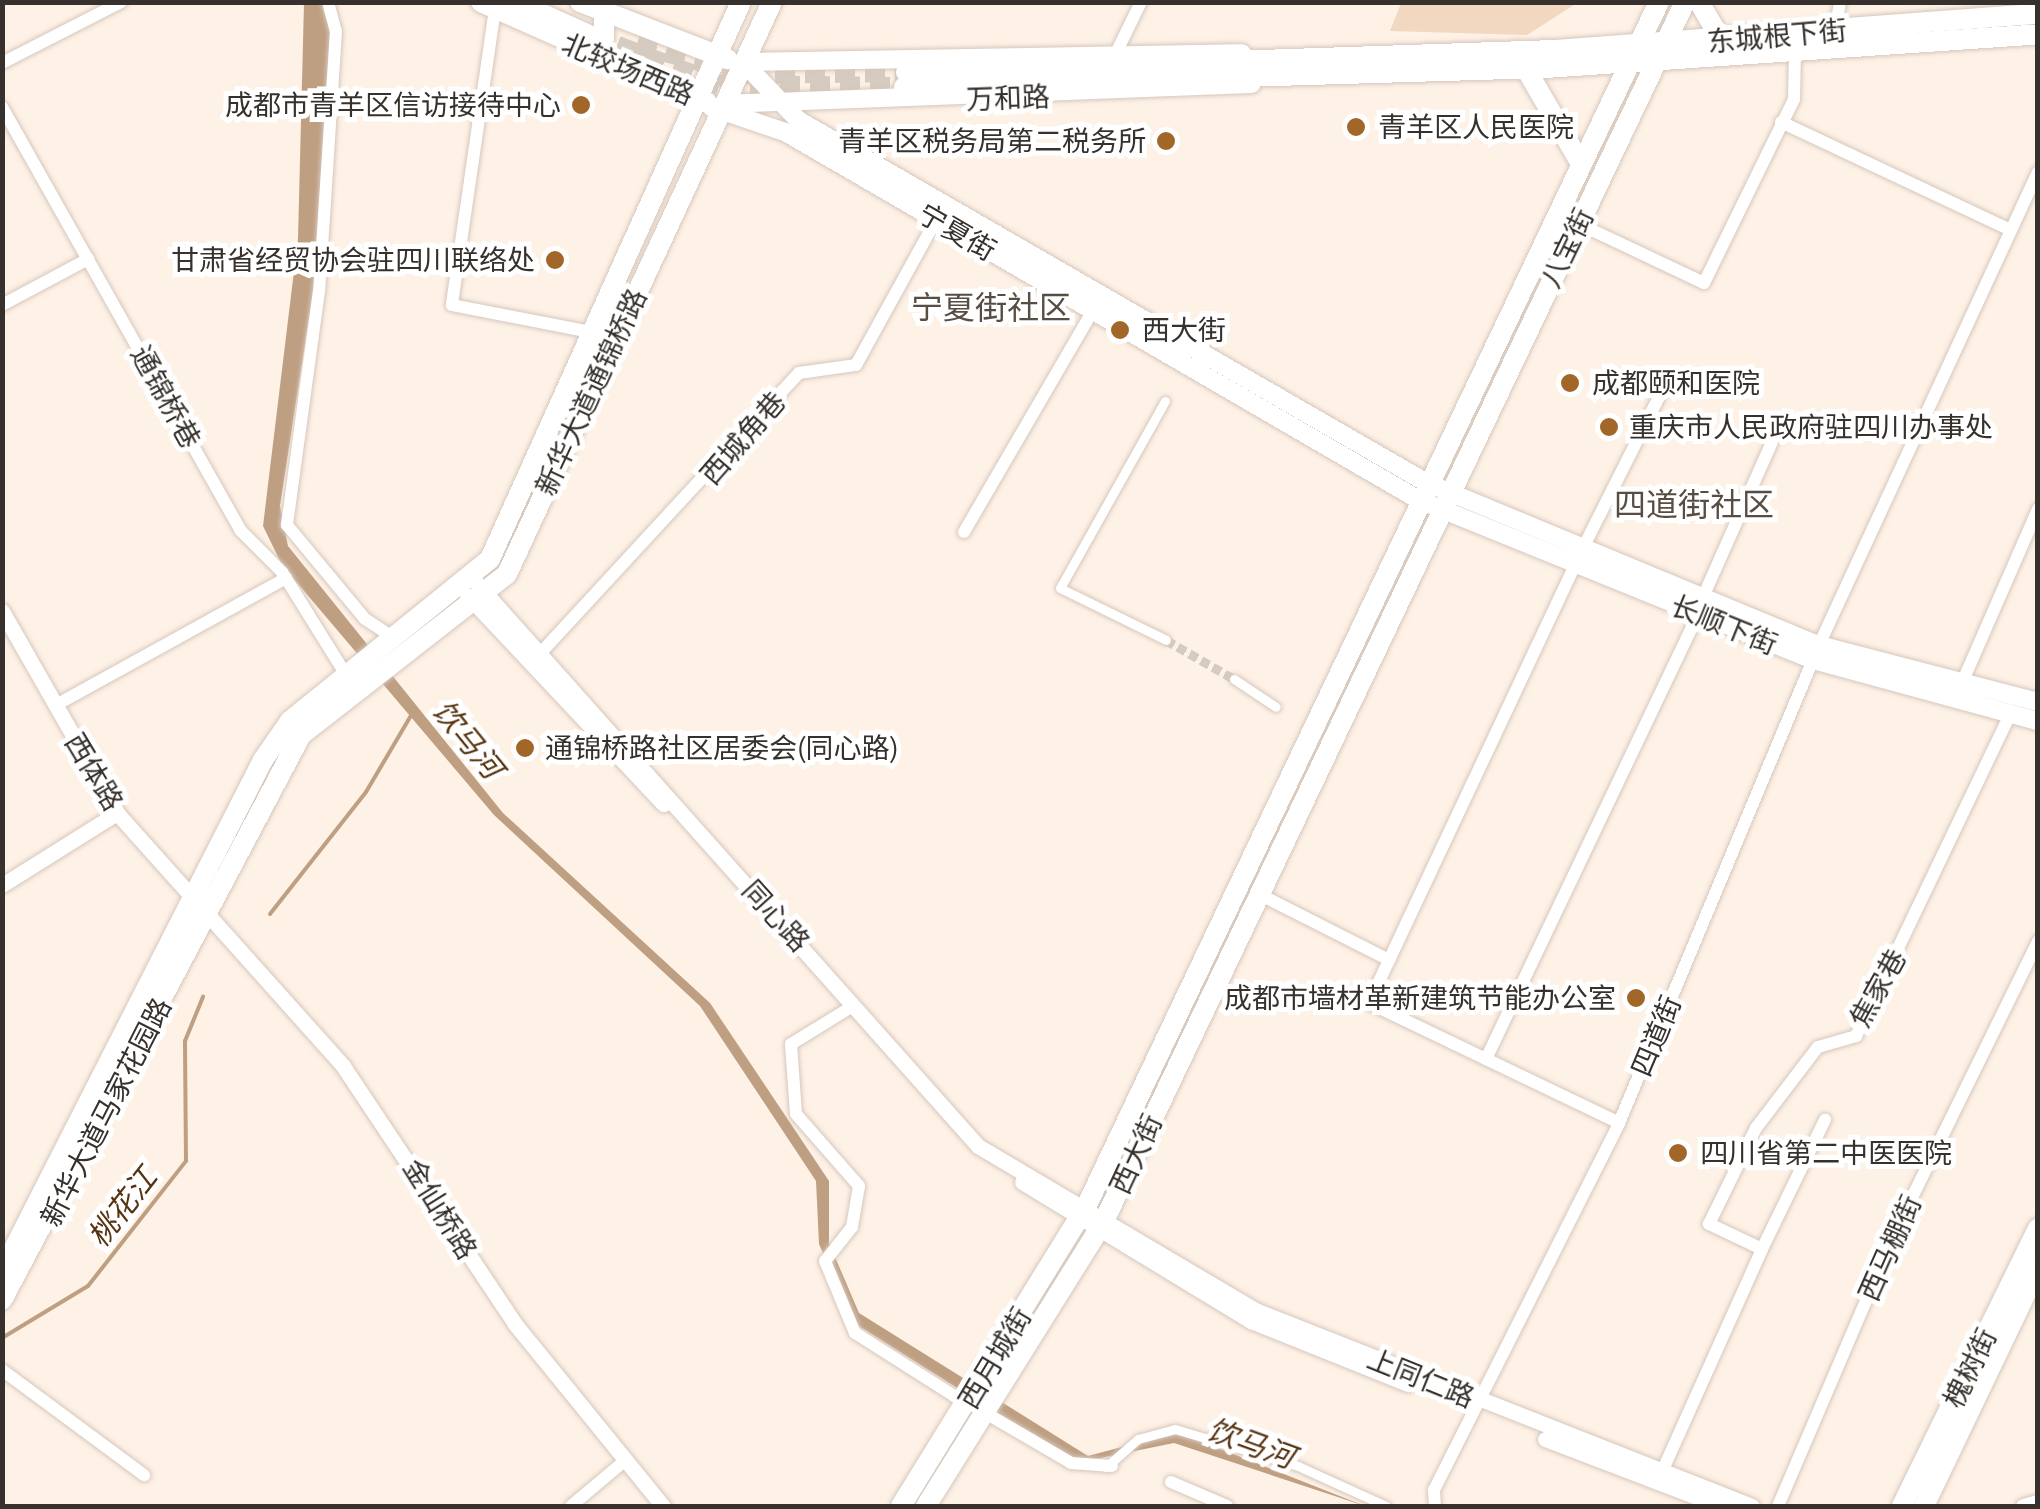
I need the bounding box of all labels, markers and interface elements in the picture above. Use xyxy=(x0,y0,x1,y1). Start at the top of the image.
street label: 东城根下街 xyxy=(1706,13,1848,59)
street label: 北较场西路 xyxy=(557,26,699,112)
street label: 万和路 xyxy=(965,80,1051,116)
place label: 成都市青羊区信访接待中心 xyxy=(225,88,561,122)
marker: 成都市青羊区信访接待中心 xyxy=(570,94,592,116)
place label: 青羊区人民医院 xyxy=(1378,110,1574,144)
marker: 青羊区人民医院 xyxy=(1343,114,1369,140)
place label: 青羊区税务局第二税务所 xyxy=(838,124,1146,158)
marker: 青羊区税务局第二税务所 xyxy=(1155,130,1177,152)
street label: 宁夏街 xyxy=(912,196,1002,268)
street label: 八宝街 xyxy=(1533,203,1601,293)
place label: 甘肃省经贸协会驻四川联络处 xyxy=(171,243,535,277)
marker: 甘肃省经贸协会驻四川联络处 xyxy=(544,249,566,271)
street label: 新华大道通锦桥路 xyxy=(528,283,654,501)
district label: 宁夏街社区 xyxy=(911,288,1071,326)
place label: 西大街 xyxy=(1142,313,1226,347)
marker: 西大街 xyxy=(1107,317,1133,343)
street label: 通锦桥巷 xyxy=(124,340,208,454)
place label: 成都颐和医院 xyxy=(1592,366,1760,400)
marker: 成都颐和医院 xyxy=(1557,370,1583,396)
street label: 西城角巷 xyxy=(694,385,792,491)
place label: 重庆市人民政府驻四川办事处 xyxy=(1629,410,1993,444)
marker: 重庆市人民政府驻四川办事处 xyxy=(1598,416,1620,438)
district label: 四道街社区 xyxy=(1614,485,1774,523)
street label: 长顺下街 xyxy=(1666,588,1782,662)
water label: 饮马河 xyxy=(426,693,510,785)
street label: 西体路 xyxy=(58,727,130,817)
place label: 通锦桥路社区居委会(同心路) xyxy=(545,731,899,765)
marker: 通锦桥路社区居委会(同心路) xyxy=(514,737,536,759)
street label: 同心路 xyxy=(735,874,817,958)
street label: 焦家巷 xyxy=(1843,943,1913,1033)
place label: 成都市墙材革新建筑节能办公室 xyxy=(1224,981,1616,1015)
marker: 成都市墙材革新建筑节能办公室 xyxy=(1625,987,1647,1009)
street label: 四道街 xyxy=(1624,991,1688,1081)
street label: 新华大道马家花园路 xyxy=(34,992,178,1232)
street label: 西大街 xyxy=(1103,1109,1169,1199)
place label: 四川省第二中医医院 xyxy=(1700,1136,1952,1170)
marker: 四川省第二中医医院 xyxy=(1665,1140,1691,1166)
street label: 金仙桥路 xyxy=(396,1153,484,1265)
water label: 桃花江 xyxy=(80,1160,164,1254)
street label: 西马棚街 xyxy=(1852,1190,1928,1306)
street label: 西月城街 xyxy=(952,1301,1038,1415)
street label: 槐树街 xyxy=(1936,1323,2004,1413)
street label: 上同仁路 xyxy=(1363,1341,1479,1415)
water label: 饮马河 xyxy=(1203,1411,1299,1475)

